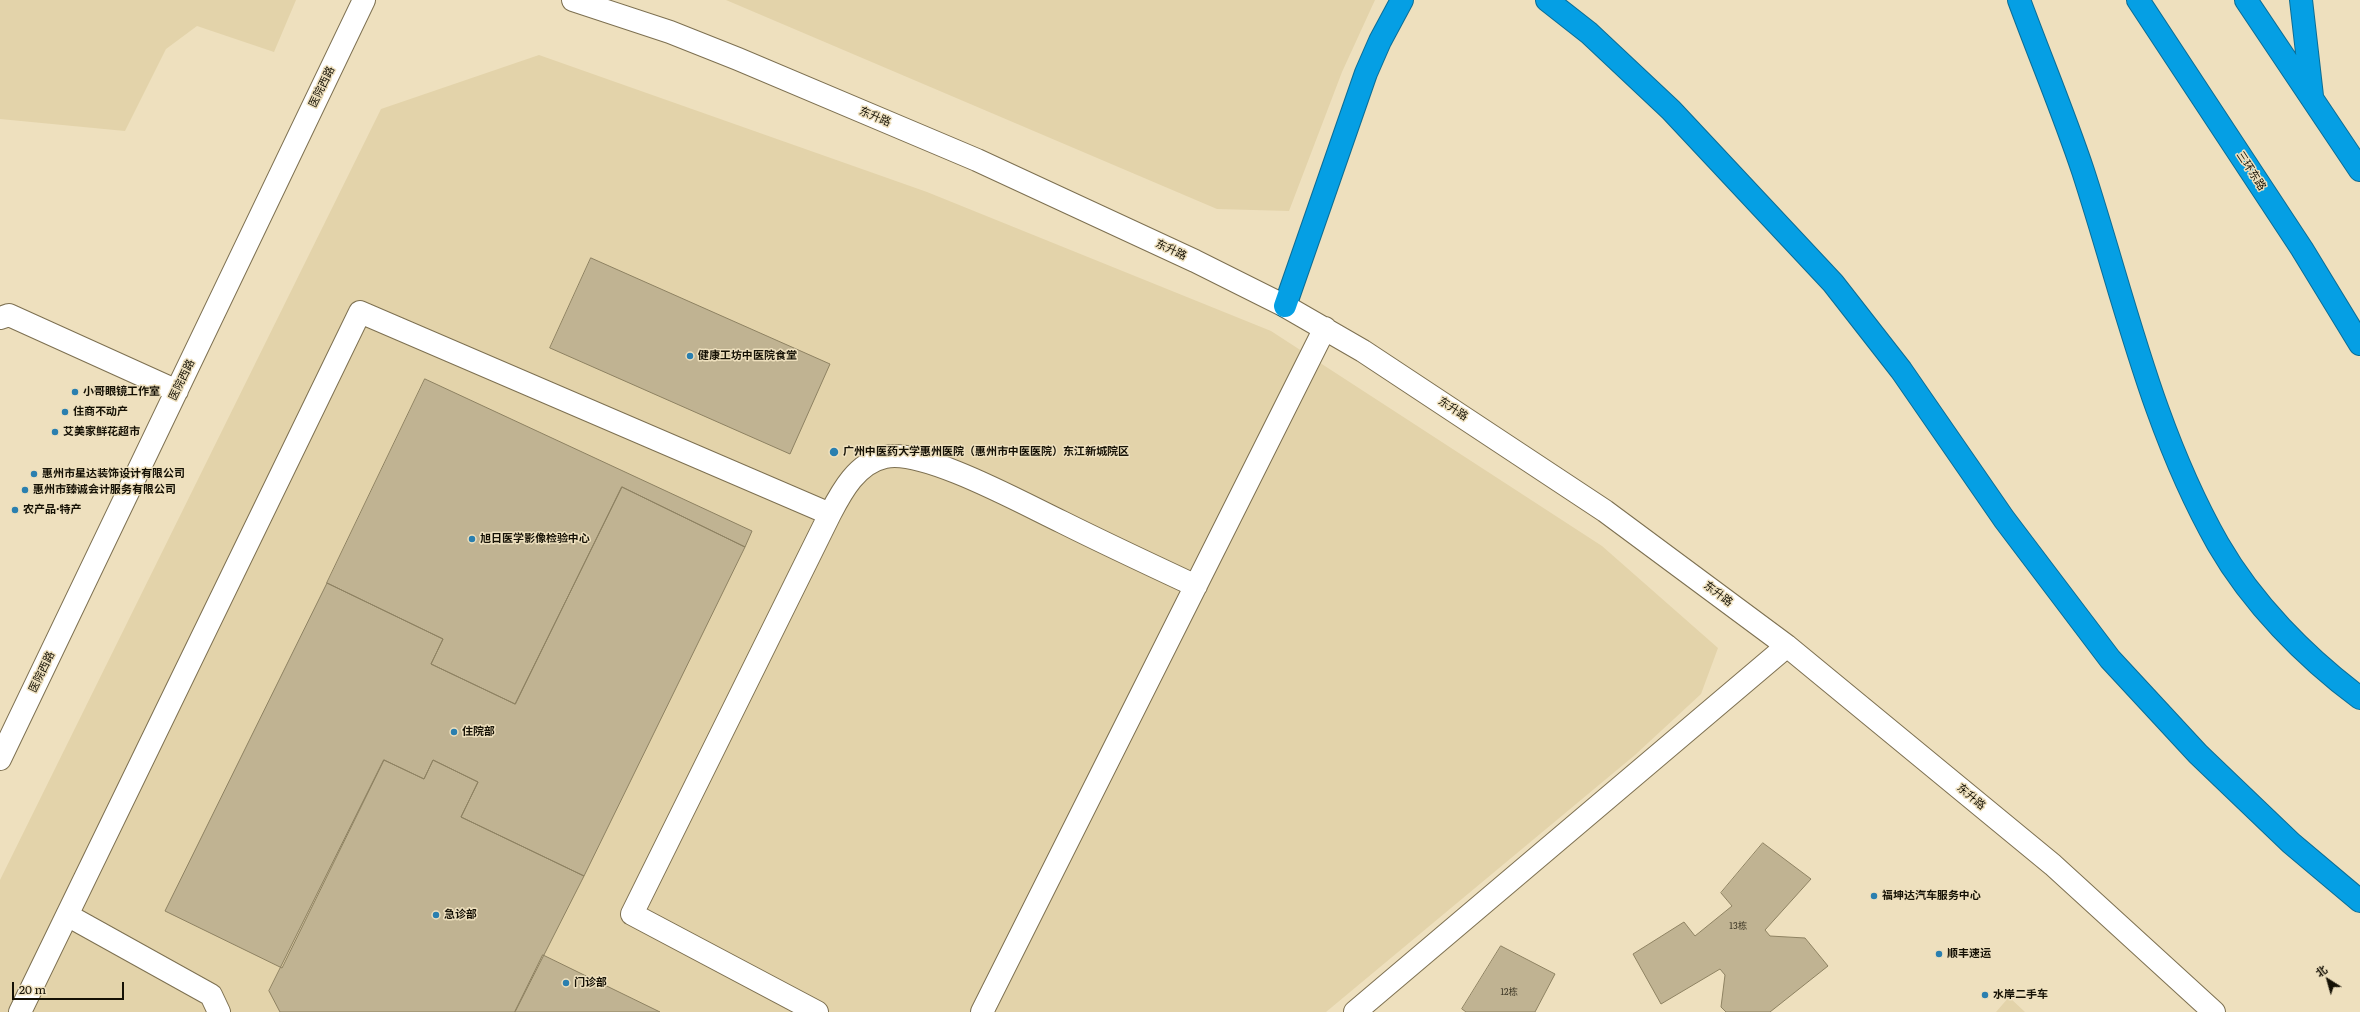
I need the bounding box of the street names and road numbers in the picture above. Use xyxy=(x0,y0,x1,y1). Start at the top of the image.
street label: 医院西路 xyxy=(306,64,338,110)
street label: 东升路 xyxy=(857,104,893,130)
street label: 三环东路 xyxy=(2233,149,2269,193)
street label: 东升路 xyxy=(1153,237,1189,263)
street label: 医院西路 xyxy=(166,357,198,403)
street label: 东升路 xyxy=(1436,394,1470,424)
street label: 东升路 xyxy=(1701,579,1735,609)
street label: 医院西路 xyxy=(26,649,58,695)
street label: 东升路 xyxy=(1954,781,1988,813)

